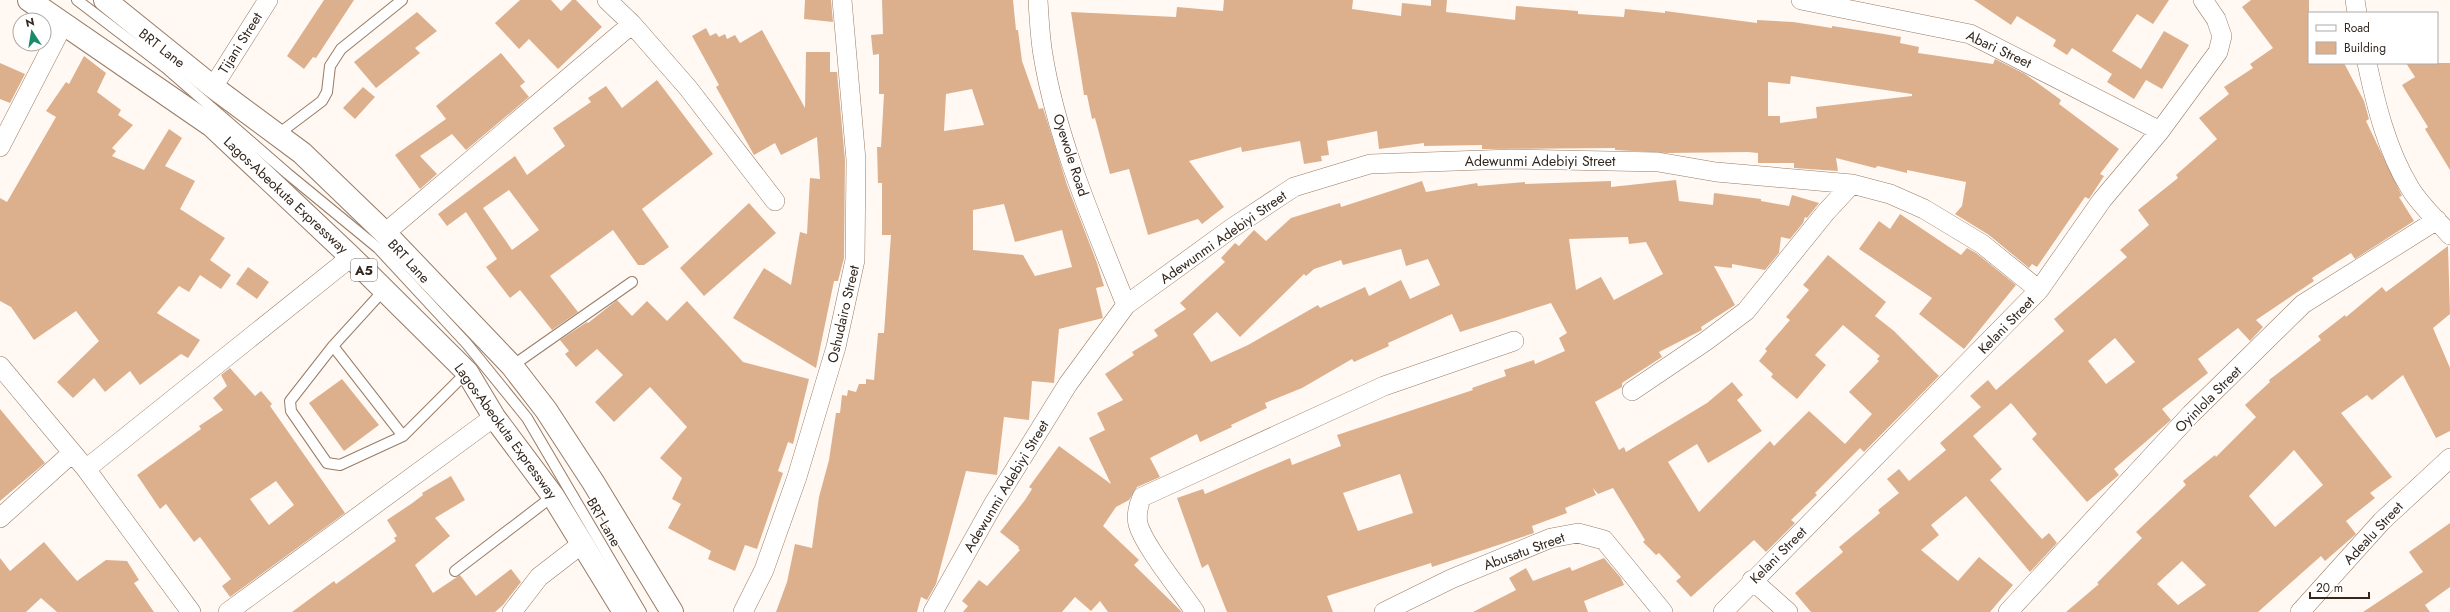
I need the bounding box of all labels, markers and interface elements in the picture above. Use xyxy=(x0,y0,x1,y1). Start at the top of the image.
street label: Tijani Street xyxy=(213,8,267,78)
north arrow xyxy=(12,12,52,52)
legend xyxy=(2308,12,2438,64)
text: N xyxy=(24,13,36,31)
text: Road xyxy=(2344,19,2370,37)
street label: BRT Lane xyxy=(135,24,189,72)
street label: Abari Street xyxy=(1963,25,2036,73)
text: Building xyxy=(2344,39,2386,57)
street label: Oyewole Road xyxy=(1048,111,1094,199)
street label: Lagos-Abeokuta Expressway xyxy=(219,132,353,259)
street label: Adewunmi Adebiyi Street xyxy=(1465,151,1616,171)
street label: Adewunmi Adebiyi Street xyxy=(1156,185,1291,288)
street label: BRT Lane xyxy=(383,234,435,288)
road number: A5 xyxy=(351,259,377,281)
street label: Oshudairo Street xyxy=(822,263,864,365)
street label: Kelani Street xyxy=(1973,291,2039,358)
street label: Lagos-Abeokuta Expressway xyxy=(450,359,563,504)
street label: Oyinlola Street xyxy=(2170,361,2246,437)
street label: Adewunmi Adebiyi Street xyxy=(959,416,1054,556)
street label: BRT Lane xyxy=(582,494,626,550)
street label: Adealu Street xyxy=(2339,497,2408,569)
street label: Kelani Street xyxy=(1745,522,1811,588)
street label: Abusatu Street xyxy=(1481,527,1568,575)
scale bar xyxy=(2310,574,2369,600)
text: 20 m xyxy=(2316,579,2343,597)

